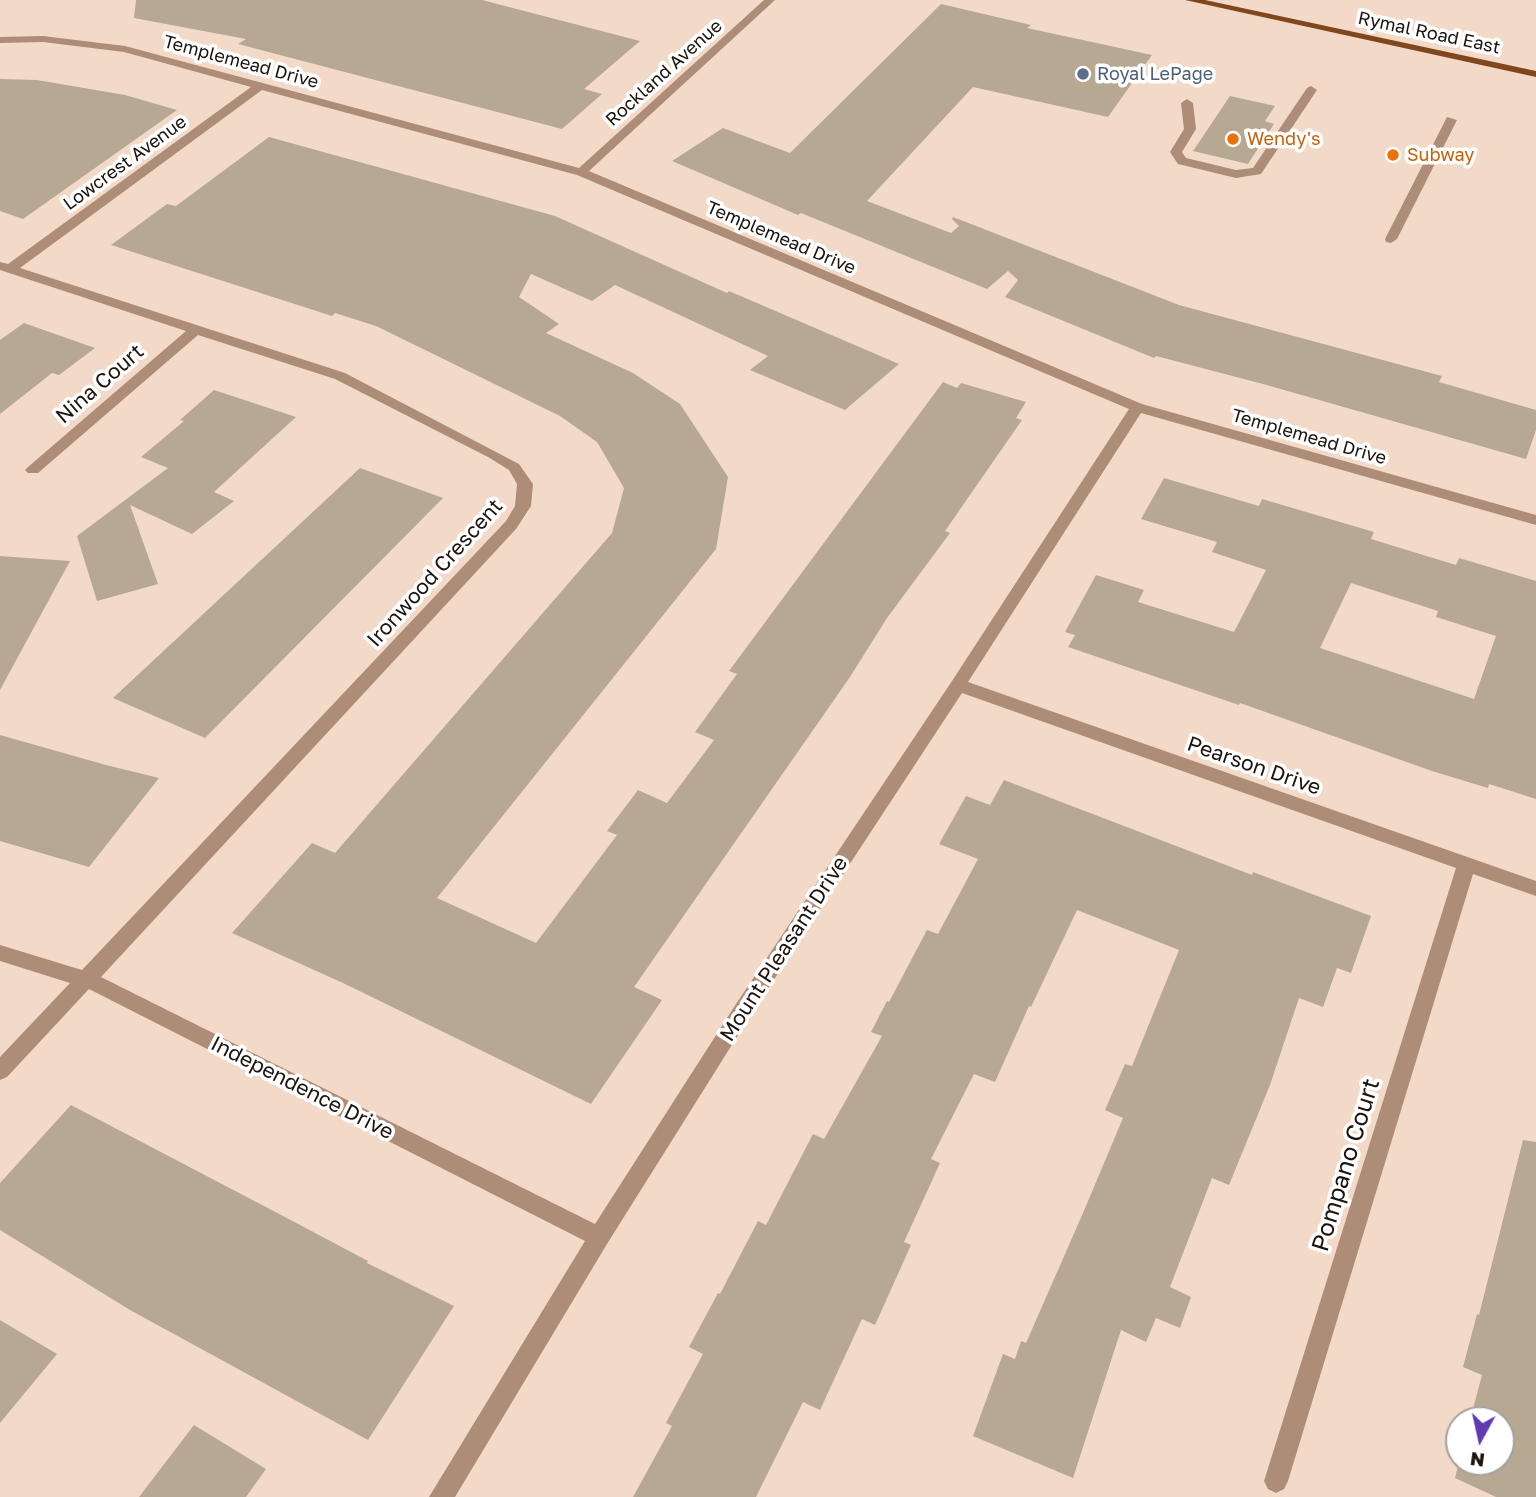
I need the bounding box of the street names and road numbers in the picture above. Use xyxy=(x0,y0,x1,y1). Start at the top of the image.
street label: Rymal Road East xyxy=(1356,7,1502,59)
street label: Rockland Avenue xyxy=(601,15,727,131)
street label: Templemead Drive xyxy=(161,31,321,93)
street label: Lowcrest Avenue xyxy=(59,111,191,215)
street label: Templemead Drive xyxy=(703,197,859,279)
street label: Nina Court xyxy=(51,339,149,429)
street label: Templemead Drive xyxy=(1229,405,1389,469)
street label: Ironwood Crescent xyxy=(362,494,508,652)
street label: Pearson Drive xyxy=(1184,731,1324,801)
street label: Mount Pleasant Drive xyxy=(715,852,853,1046)
street label: Independence Drive xyxy=(206,1031,398,1145)
street label: Pompano Court xyxy=(1306,1075,1386,1255)

